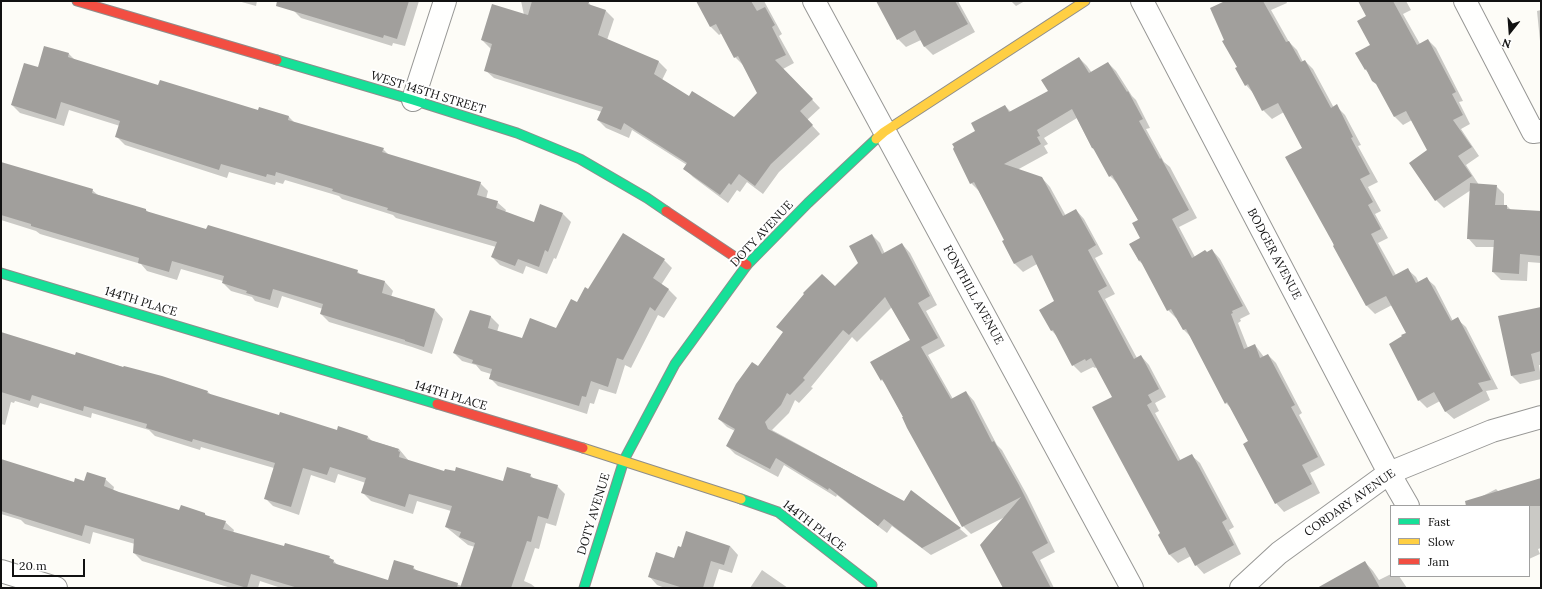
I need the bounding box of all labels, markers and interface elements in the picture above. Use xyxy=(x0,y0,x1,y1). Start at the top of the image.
north arrow xyxy=(1490,12,1530,52)
text: N xyxy=(1500,36,1513,51)
street label: WEST 145TH STREET xyxy=(369,69,487,117)
street label: DOTY AVENUE xyxy=(728,198,796,270)
street label: BODGER AVENUE xyxy=(1244,206,1304,302)
street label: FONTHILL AVENUE xyxy=(940,243,1006,347)
street label: 144TH PLACE xyxy=(103,284,179,320)
street label: 144TH PLACE xyxy=(413,378,489,414)
street label: CORDARY AVENUE xyxy=(1302,466,1398,540)
street label: DOTY AVENUE xyxy=(575,471,613,557)
street label: 144TH PLACE xyxy=(780,498,848,554)
legend xyxy=(1390,505,1530,577)
text: Fast xyxy=(1428,514,1451,529)
text: Slow xyxy=(1428,534,1455,549)
scale bar xyxy=(14,551,87,577)
text: Jam xyxy=(1428,554,1449,569)
text: 20 m xyxy=(19,558,47,573)

